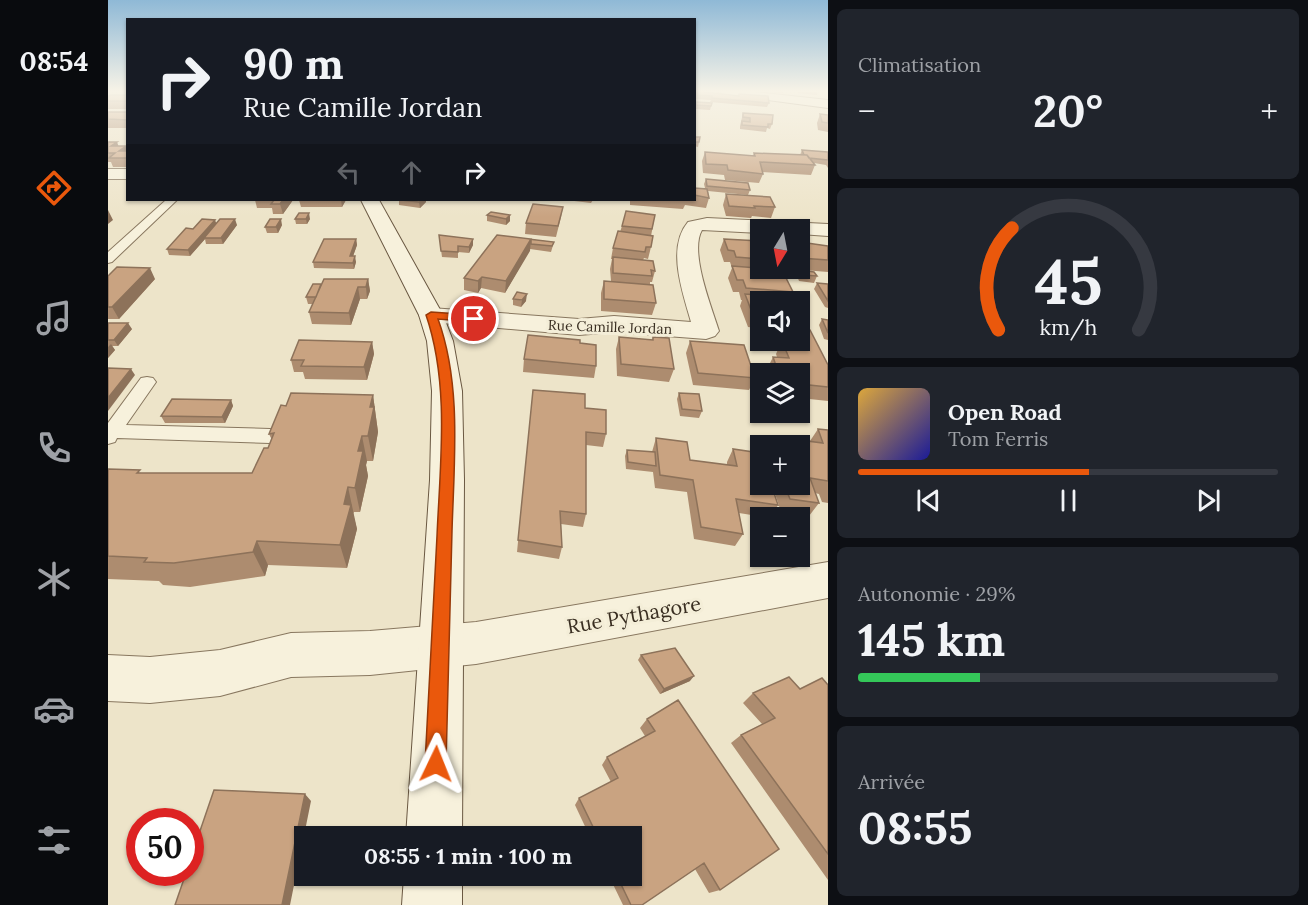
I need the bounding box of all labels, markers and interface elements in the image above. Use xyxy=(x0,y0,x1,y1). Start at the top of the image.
text: 90 m xyxy=(243,37,344,91)
icon: right xyxy=(144,42,222,120)
text: 08:54 xyxy=(19,44,89,78)
text: Climatisation xyxy=(858,52,981,77)
text: 20° xyxy=(1033,82,1103,139)
text: Rue Camille Jordan xyxy=(243,90,482,124)
text: − xyxy=(858,90,876,132)
text: + xyxy=(1260,90,1278,132)
icon: left xyxy=(332,156,365,189)
icon: ahead xyxy=(395,156,428,189)
icon: right xyxy=(458,156,491,189)
icon: directions xyxy=(33,167,75,209)
north arrow xyxy=(750,219,810,279)
map controls xyxy=(750,219,810,567)
text: 45 xyxy=(1034,241,1102,321)
button: sound xyxy=(750,291,810,351)
pin xyxy=(448,293,499,344)
icon: music xyxy=(33,297,75,339)
icon: arrive xyxy=(457,302,490,335)
text: km/h xyxy=(1039,314,1097,342)
street label: Rue Camille Jordan xyxy=(548,316,673,338)
button: layers xyxy=(750,363,810,423)
text: Open Road xyxy=(948,398,1062,426)
text: Tom Ferris xyxy=(948,426,1048,451)
icon: phone xyxy=(33,427,75,469)
button: + xyxy=(750,435,810,495)
icon: previous xyxy=(912,484,945,517)
icon: pause xyxy=(1052,484,1085,517)
icon: next xyxy=(1192,484,1225,517)
button: − xyxy=(750,507,810,567)
icon: climate xyxy=(33,558,75,600)
text: Autonomie · 29% xyxy=(858,581,1015,606)
street label: Rue Pythagore xyxy=(565,590,703,639)
text: 145 km xyxy=(858,611,1005,668)
icon: car xyxy=(33,688,75,730)
position arrow xyxy=(404,732,468,796)
text: Arrivée xyxy=(858,769,925,794)
text: 08:55 xyxy=(858,799,972,856)
speed limit sign: 50 xyxy=(126,808,204,886)
icon: filters xyxy=(33,819,75,861)
text: 08:55 · 1 min · 100 m xyxy=(364,842,572,870)

